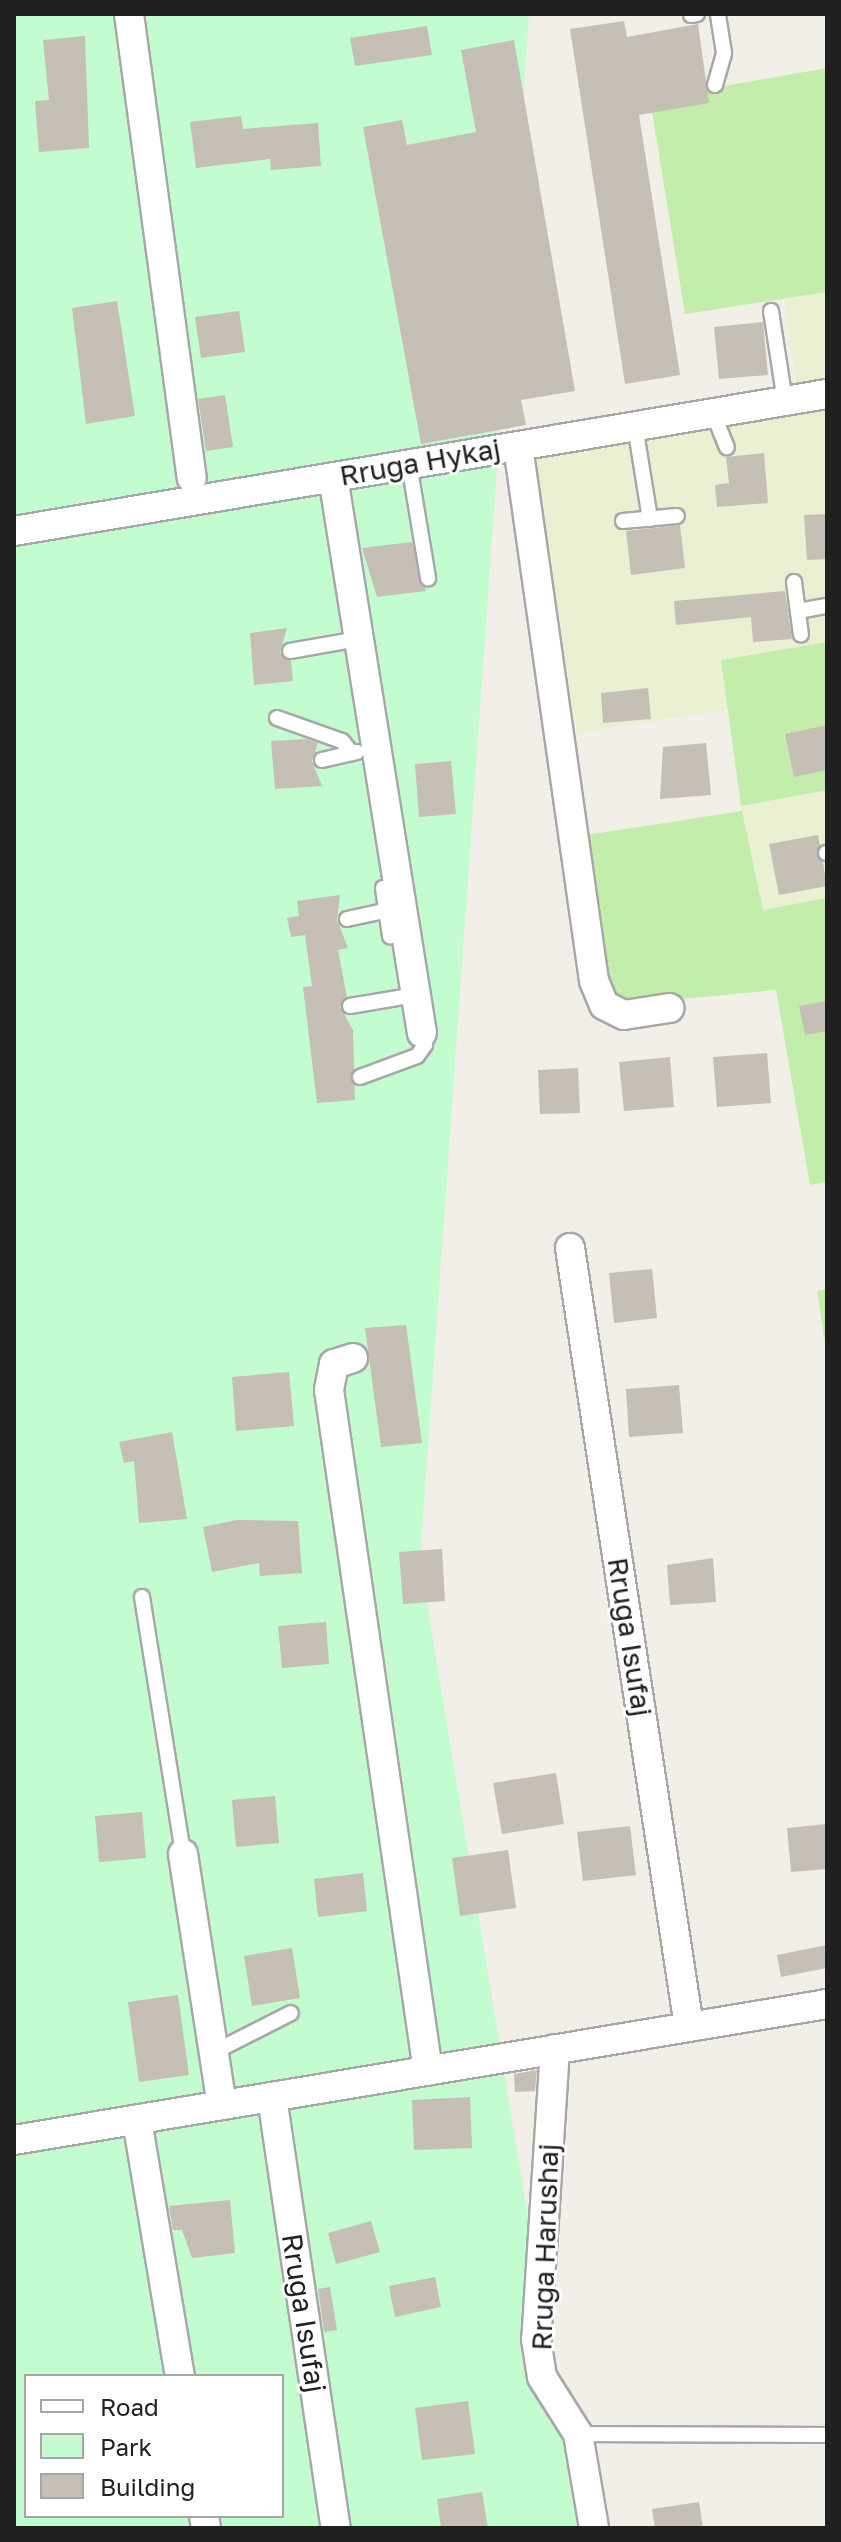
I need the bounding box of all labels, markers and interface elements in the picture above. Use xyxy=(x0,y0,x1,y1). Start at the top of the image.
street label: Rruga Hykaj xyxy=(337,431,503,493)
street label: Rruga Isufaj xyxy=(601,1555,659,1719)
street label: Rruga Harushaj xyxy=(525,2143,565,2351)
street label: Rruga Isufaj xyxy=(275,2231,333,2395)
legend xyxy=(24,2374,284,2518)
text: Road xyxy=(100,2392,159,2421)
text: Park xyxy=(100,2432,152,2461)
text: Building xyxy=(100,2472,195,2501)

